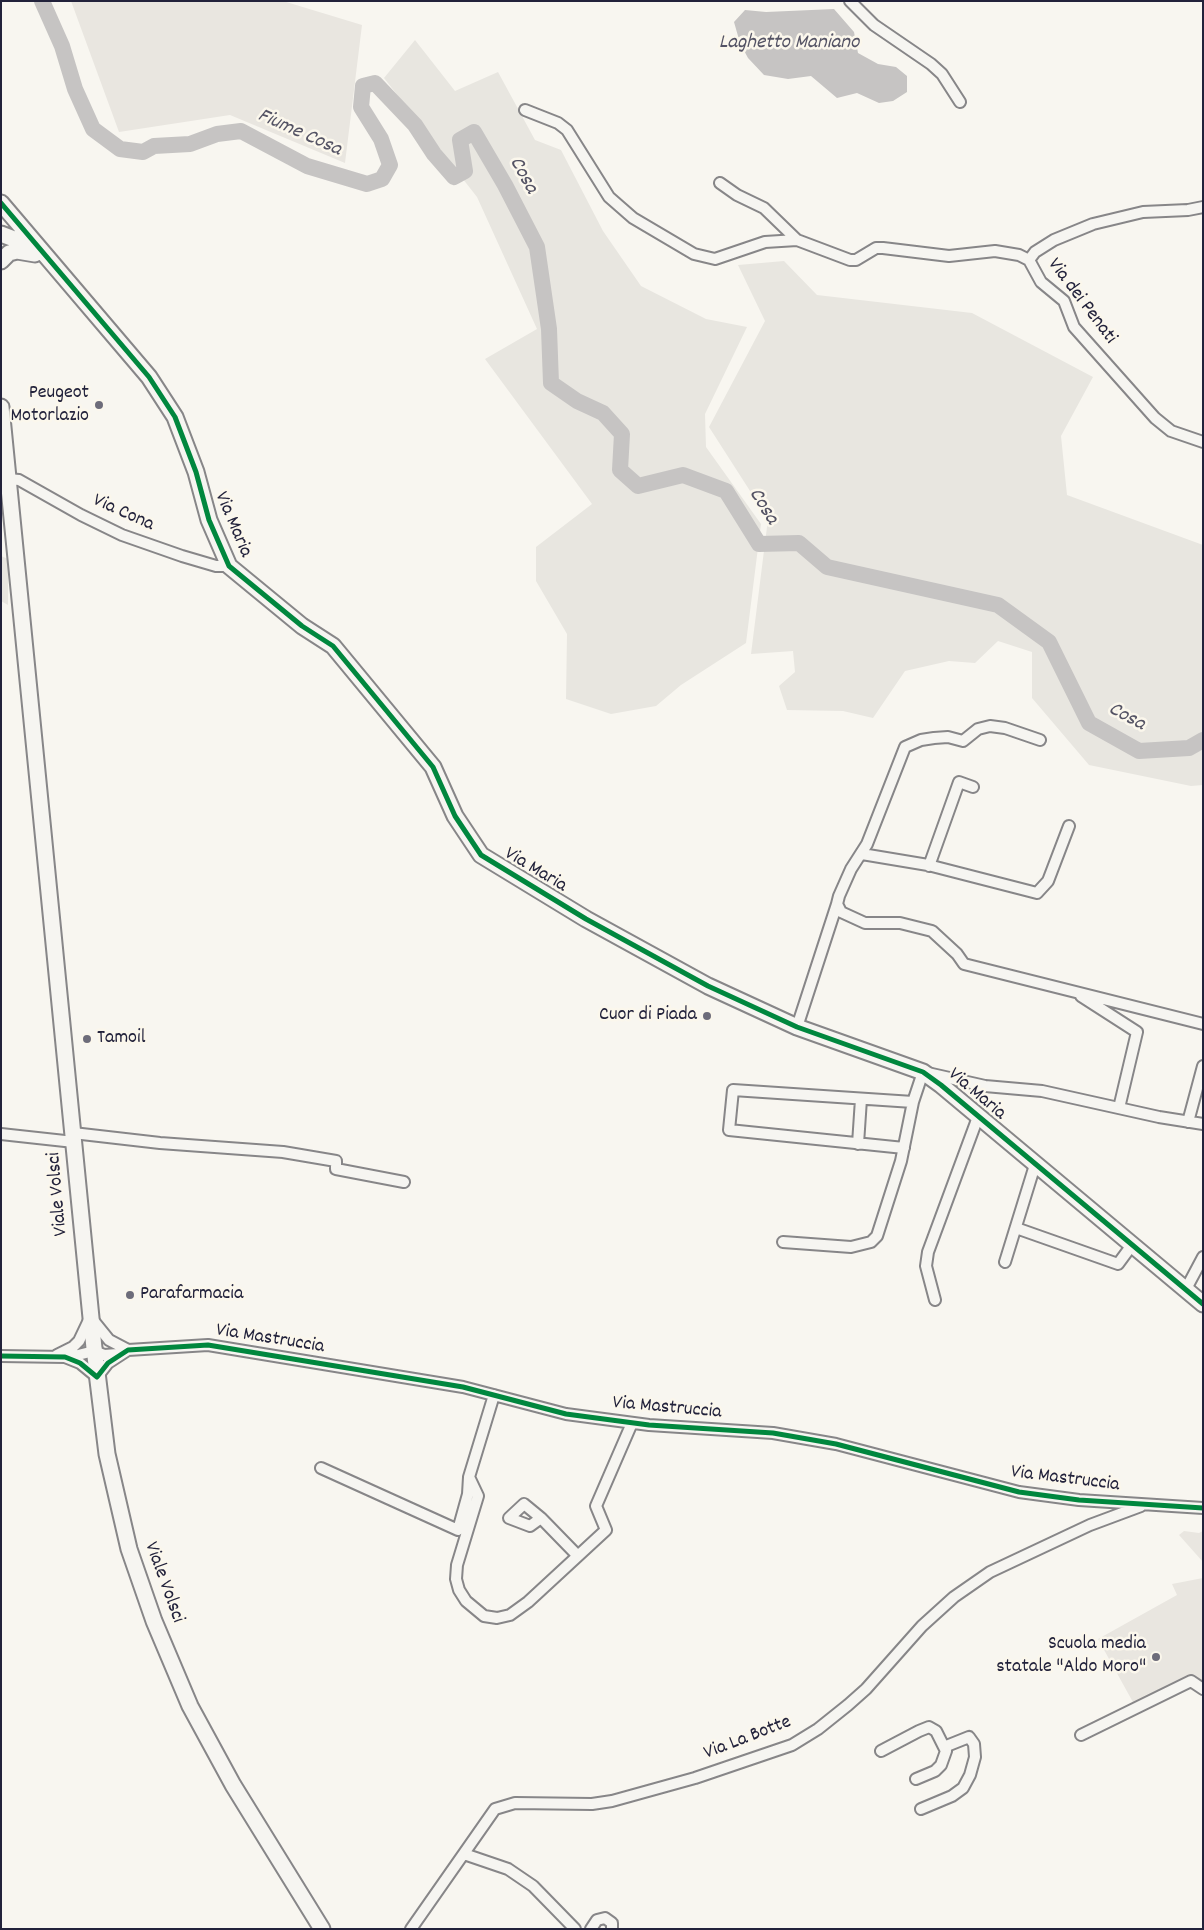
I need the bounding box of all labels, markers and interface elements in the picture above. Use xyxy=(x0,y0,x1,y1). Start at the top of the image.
water label: Laghetto Maniano xyxy=(719,31,859,57)
water label: Fiume Cosa xyxy=(253,104,345,164)
water label: Cosa xyxy=(502,153,542,199)
street label: Via dei Penati xyxy=(1041,254,1121,350)
place label: Peugeot Motorlazio xyxy=(10,382,89,429)
marker: Peugeot Motorlazio xyxy=(93,399,105,411)
water label: Cosa xyxy=(741,484,783,530)
street label: Via Maria xyxy=(208,489,256,561)
street label: Via Cona xyxy=(89,490,157,538)
water label: Cosa xyxy=(1103,698,1149,738)
street label: Via Maria xyxy=(499,843,571,899)
place label: Cuor di Piada xyxy=(599,1004,697,1028)
marker: Cuor di Piada xyxy=(701,1010,713,1022)
place label: Tamoil xyxy=(97,1027,145,1051)
marker: Tamoil xyxy=(81,1033,93,1045)
street label: Via Maria xyxy=(942,1064,1010,1126)
street label: Viale Volsci xyxy=(43,1151,75,1237)
place label: Parafarmacia xyxy=(140,1283,243,1307)
marker: Parafarmacia xyxy=(124,1289,136,1301)
street label: Via Mastruccia xyxy=(214,1320,326,1360)
street label: Via Mastruccia xyxy=(612,1392,722,1426)
street label: Via Mastruccia xyxy=(1009,1461,1121,1499)
street label: Viale Volsci xyxy=(137,1539,189,1627)
place label: Scuola media statale "Aldo Moro" xyxy=(996,1633,1146,1680)
marker: Scuola media statale "Aldo Moro" xyxy=(1150,1651,1162,1663)
street label: Via La Botte xyxy=(701,1711,795,1767)

